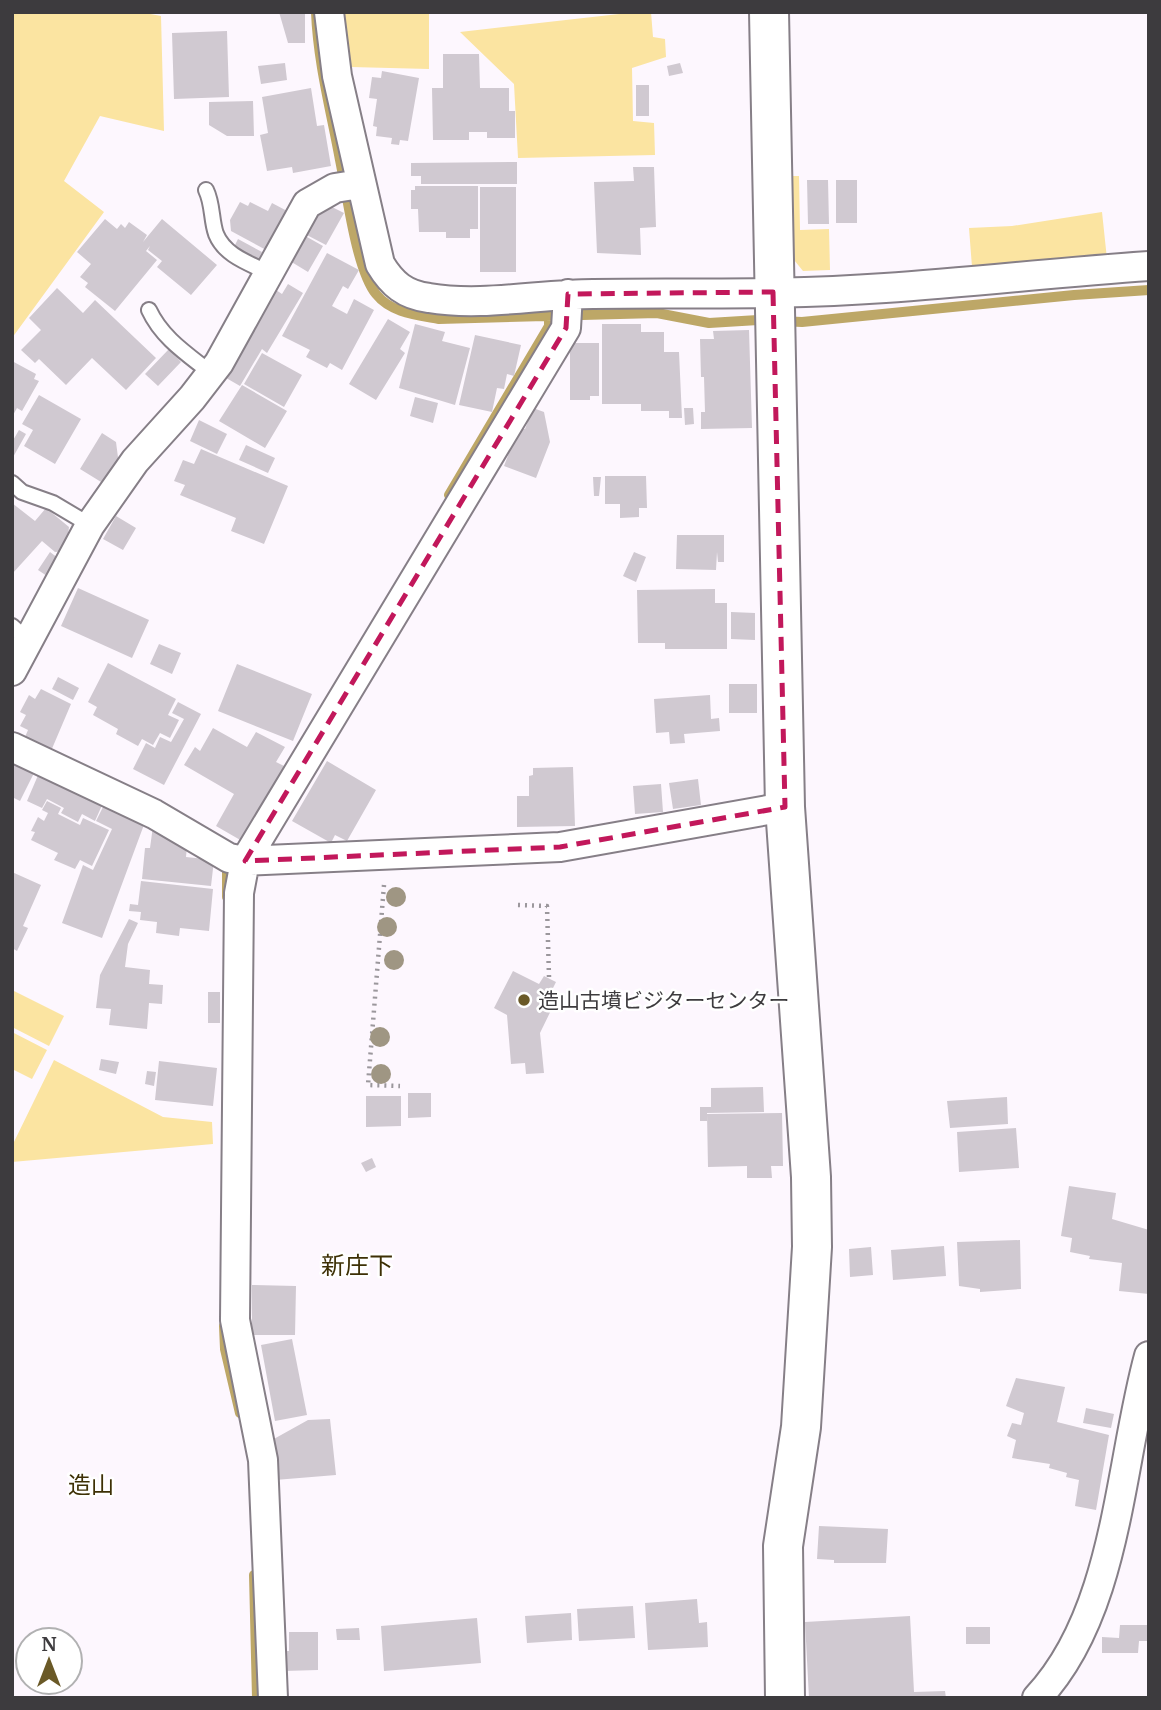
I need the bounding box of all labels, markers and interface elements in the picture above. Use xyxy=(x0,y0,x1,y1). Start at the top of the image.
place label: 造山古墳ビジターセンター xyxy=(538,987,790,1014)
marker: 造山古墳ビジターセンター xyxy=(516,992,532,1008)
district label: 新庄下 xyxy=(321,1250,393,1281)
district label: 造山 xyxy=(68,1470,114,1499)
north arrow xyxy=(14,1626,84,1696)
text: N xyxy=(41,1632,57,1656)

